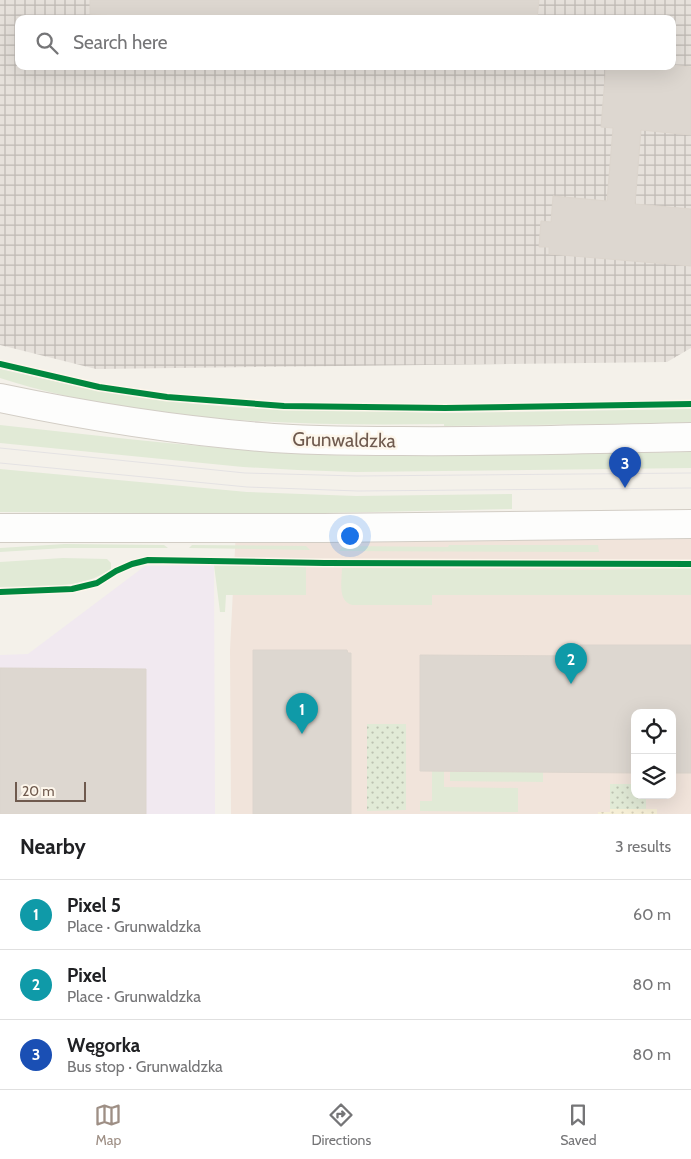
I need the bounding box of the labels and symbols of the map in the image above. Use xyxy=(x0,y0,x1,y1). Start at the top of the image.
street label: Grunwaldzka xyxy=(292,428,396,452)
pin: 3 xyxy=(609,447,641,488)
your location xyxy=(337,523,363,549)
pin: 2 xyxy=(555,643,587,684)
pin: 1 xyxy=(286,693,318,734)
scale bar xyxy=(15,779,86,802)

